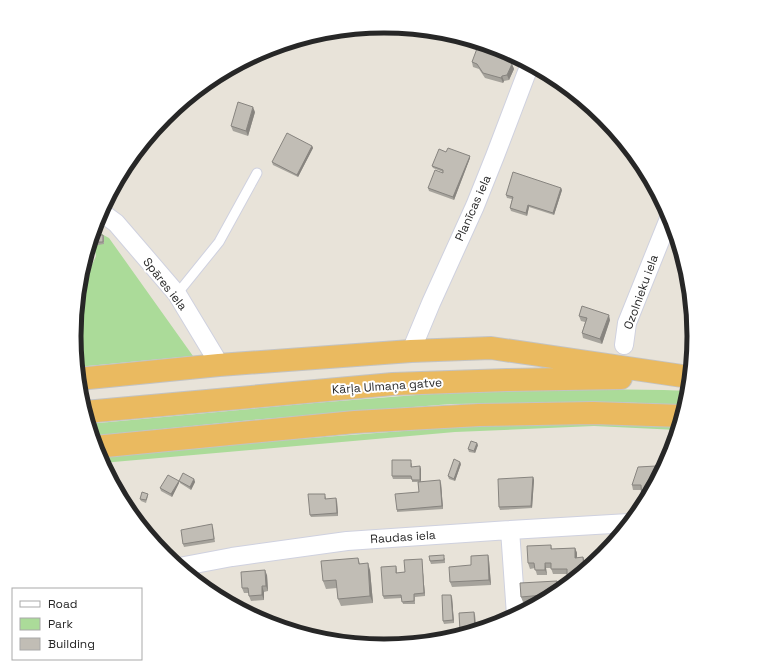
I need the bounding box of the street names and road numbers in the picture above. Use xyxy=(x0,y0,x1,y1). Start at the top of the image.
street label: Planīcas iela xyxy=(451,172,495,244)
street label: Ozolnieku iela xyxy=(620,252,662,332)
street label: Spāres iela xyxy=(139,254,191,314)
street label: Kārļa Ulmaņa gatve xyxy=(331,374,443,398)
street label: Raudas iela xyxy=(370,527,436,547)

